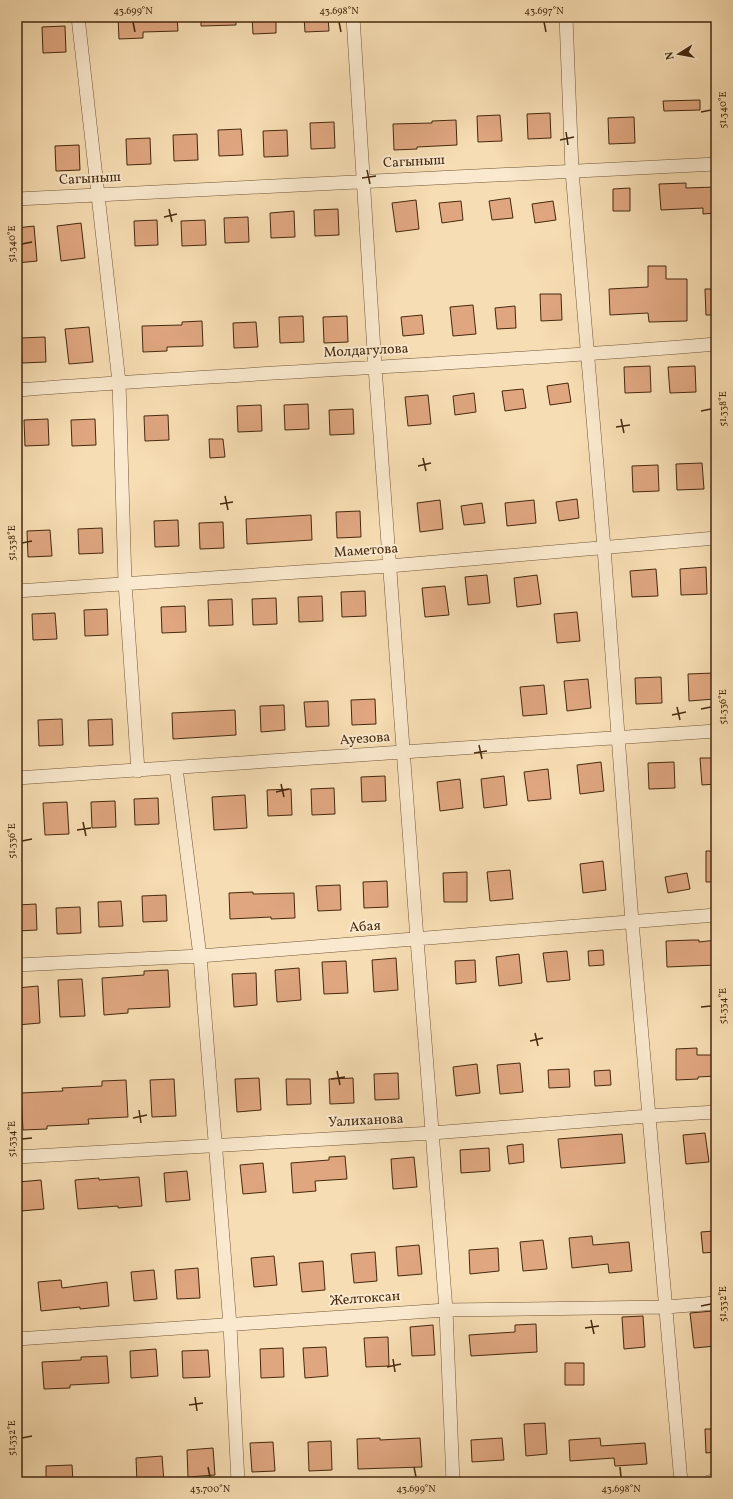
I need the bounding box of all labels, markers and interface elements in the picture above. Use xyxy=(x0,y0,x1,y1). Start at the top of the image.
text: 43.699°N xyxy=(113,4,153,18)
text: 43.698°N xyxy=(319,4,359,18)
text: 43.697°N xyxy=(524,4,564,18)
north arrow xyxy=(659,34,699,74)
text: N xyxy=(663,50,679,61)
text: 51.340°E xyxy=(716,91,730,129)
street label: Сагыныш xyxy=(382,151,446,173)
street label: Сагыныш xyxy=(58,168,122,190)
text: 51.340°E xyxy=(5,225,19,263)
street label: Молдагулова xyxy=(323,339,409,363)
text: 51.338°E xyxy=(716,391,730,427)
text: 51.338°E xyxy=(5,525,19,561)
street label: Маметова xyxy=(333,539,399,563)
text: 51.336°E xyxy=(716,689,730,725)
street label: Ауезова xyxy=(339,728,391,750)
text: 51.336°E xyxy=(5,823,19,859)
street label: Абая xyxy=(349,916,381,938)
text: 51.334°E xyxy=(716,988,730,1024)
street label: Уалиханова xyxy=(328,1110,404,1132)
text: 51.334°E xyxy=(5,1121,19,1157)
text: 51.332°E xyxy=(716,1286,730,1322)
street label: Желтоксан xyxy=(329,1287,401,1311)
text: 51.332°E xyxy=(5,1420,19,1456)
text: 43.700°N xyxy=(190,1482,231,1496)
text: 43.699°N xyxy=(396,1482,436,1496)
text: 43.698°N xyxy=(601,1482,641,1496)

